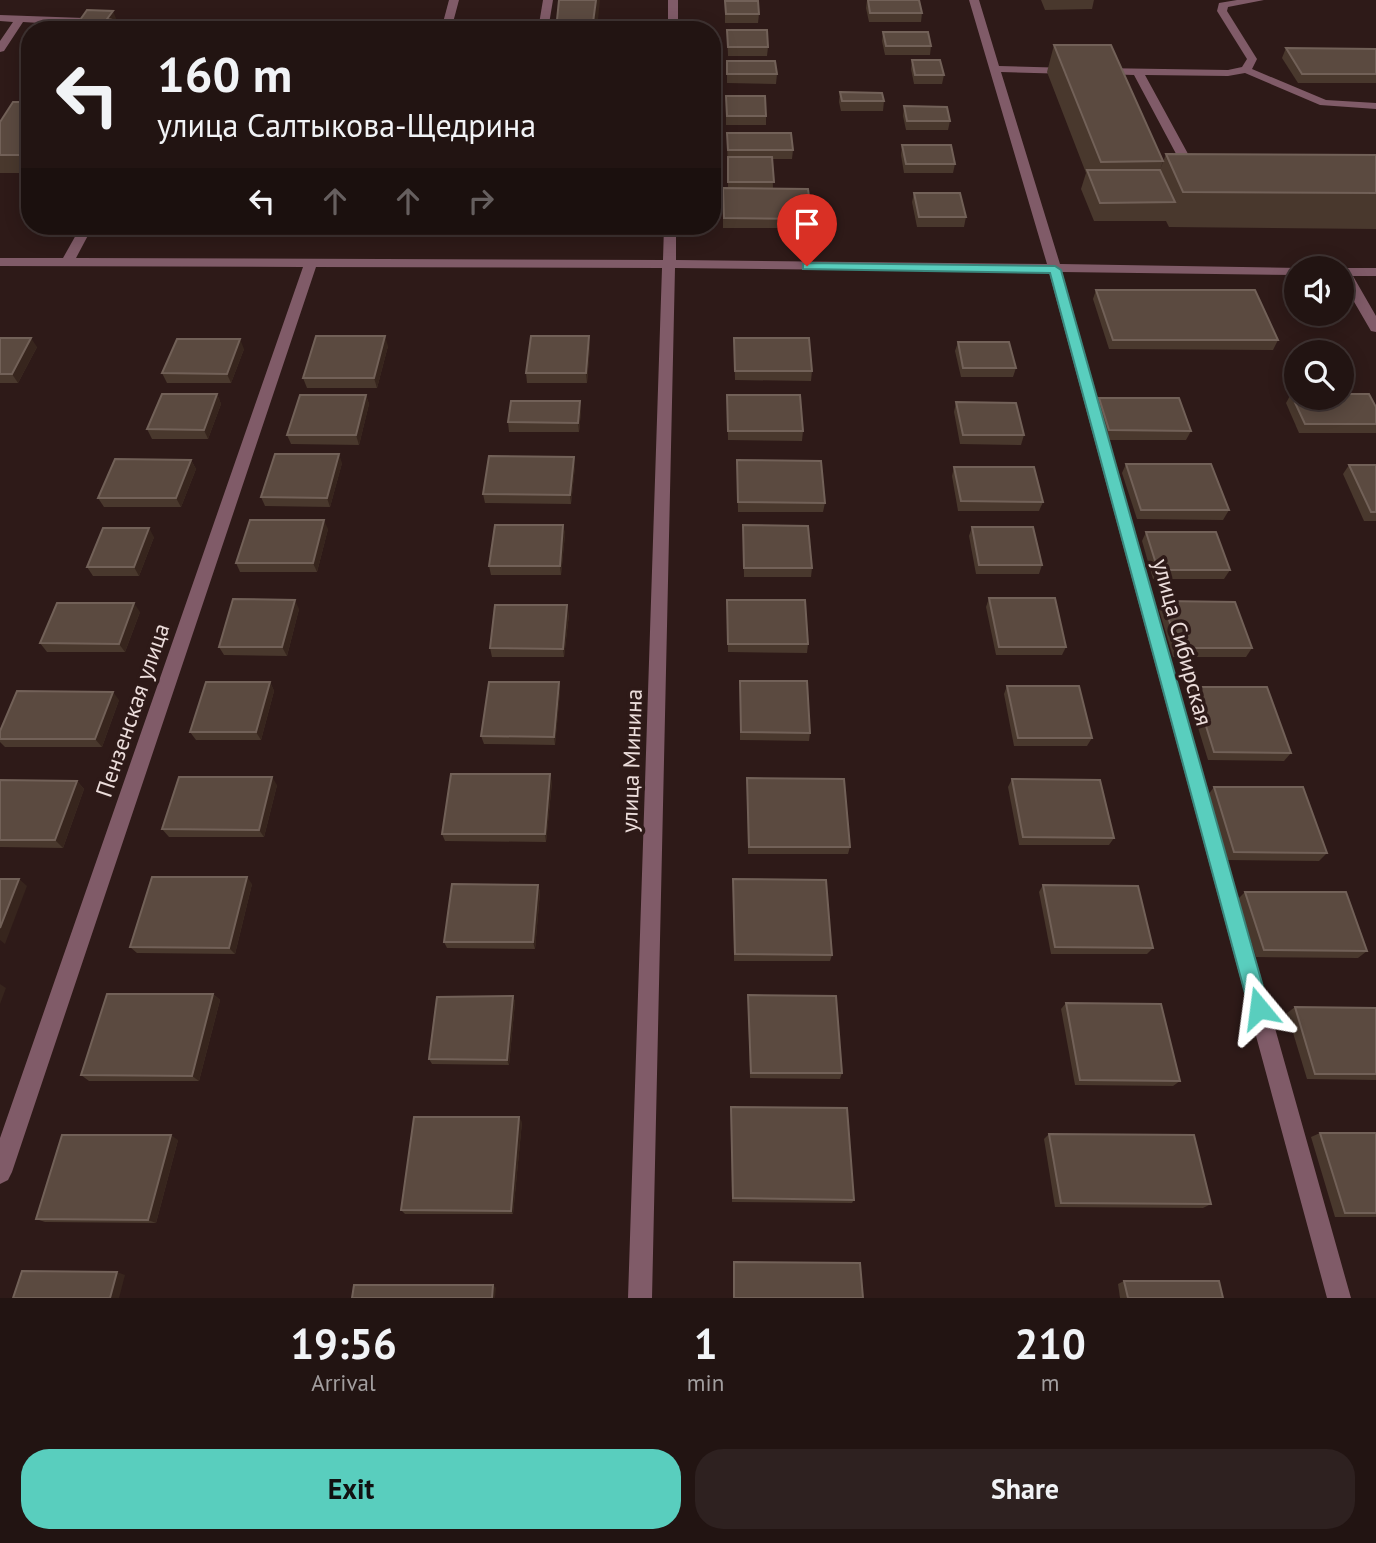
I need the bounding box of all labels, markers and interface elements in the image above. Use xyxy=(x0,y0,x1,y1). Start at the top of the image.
text: 160 m xyxy=(157,42,292,106)
icon: left xyxy=(42,49,133,140)
text: улица Салтыкова-Щедрина xyxy=(157,104,536,146)
icon: left xyxy=(243,182,281,220)
icon: ahead xyxy=(316,182,354,220)
icon: ahead xyxy=(389,182,427,220)
icon: right xyxy=(462,182,500,220)
pin xyxy=(777,194,837,266)
icon: arrive xyxy=(788,205,826,243)
map controls xyxy=(1284,256,1354,410)
button: sound xyxy=(1284,256,1354,326)
button: search xyxy=(1284,340,1354,410)
street label: улица Сибирская xyxy=(1147,555,1219,729)
street label: Пензенская улица xyxy=(89,619,175,801)
street label: улица Минина xyxy=(614,688,648,834)
position arrow xyxy=(1222,971,1296,1045)
text: 19:56 xyxy=(290,1316,397,1371)
text: 1 xyxy=(694,1316,717,1371)
text: 210 xyxy=(1014,1316,1086,1371)
text: Arrival xyxy=(311,1368,376,1397)
text: min xyxy=(687,1368,724,1397)
text: m xyxy=(1041,1368,1059,1397)
button: Exit xyxy=(21,1449,681,1529)
button: Share xyxy=(695,1449,1355,1529)

